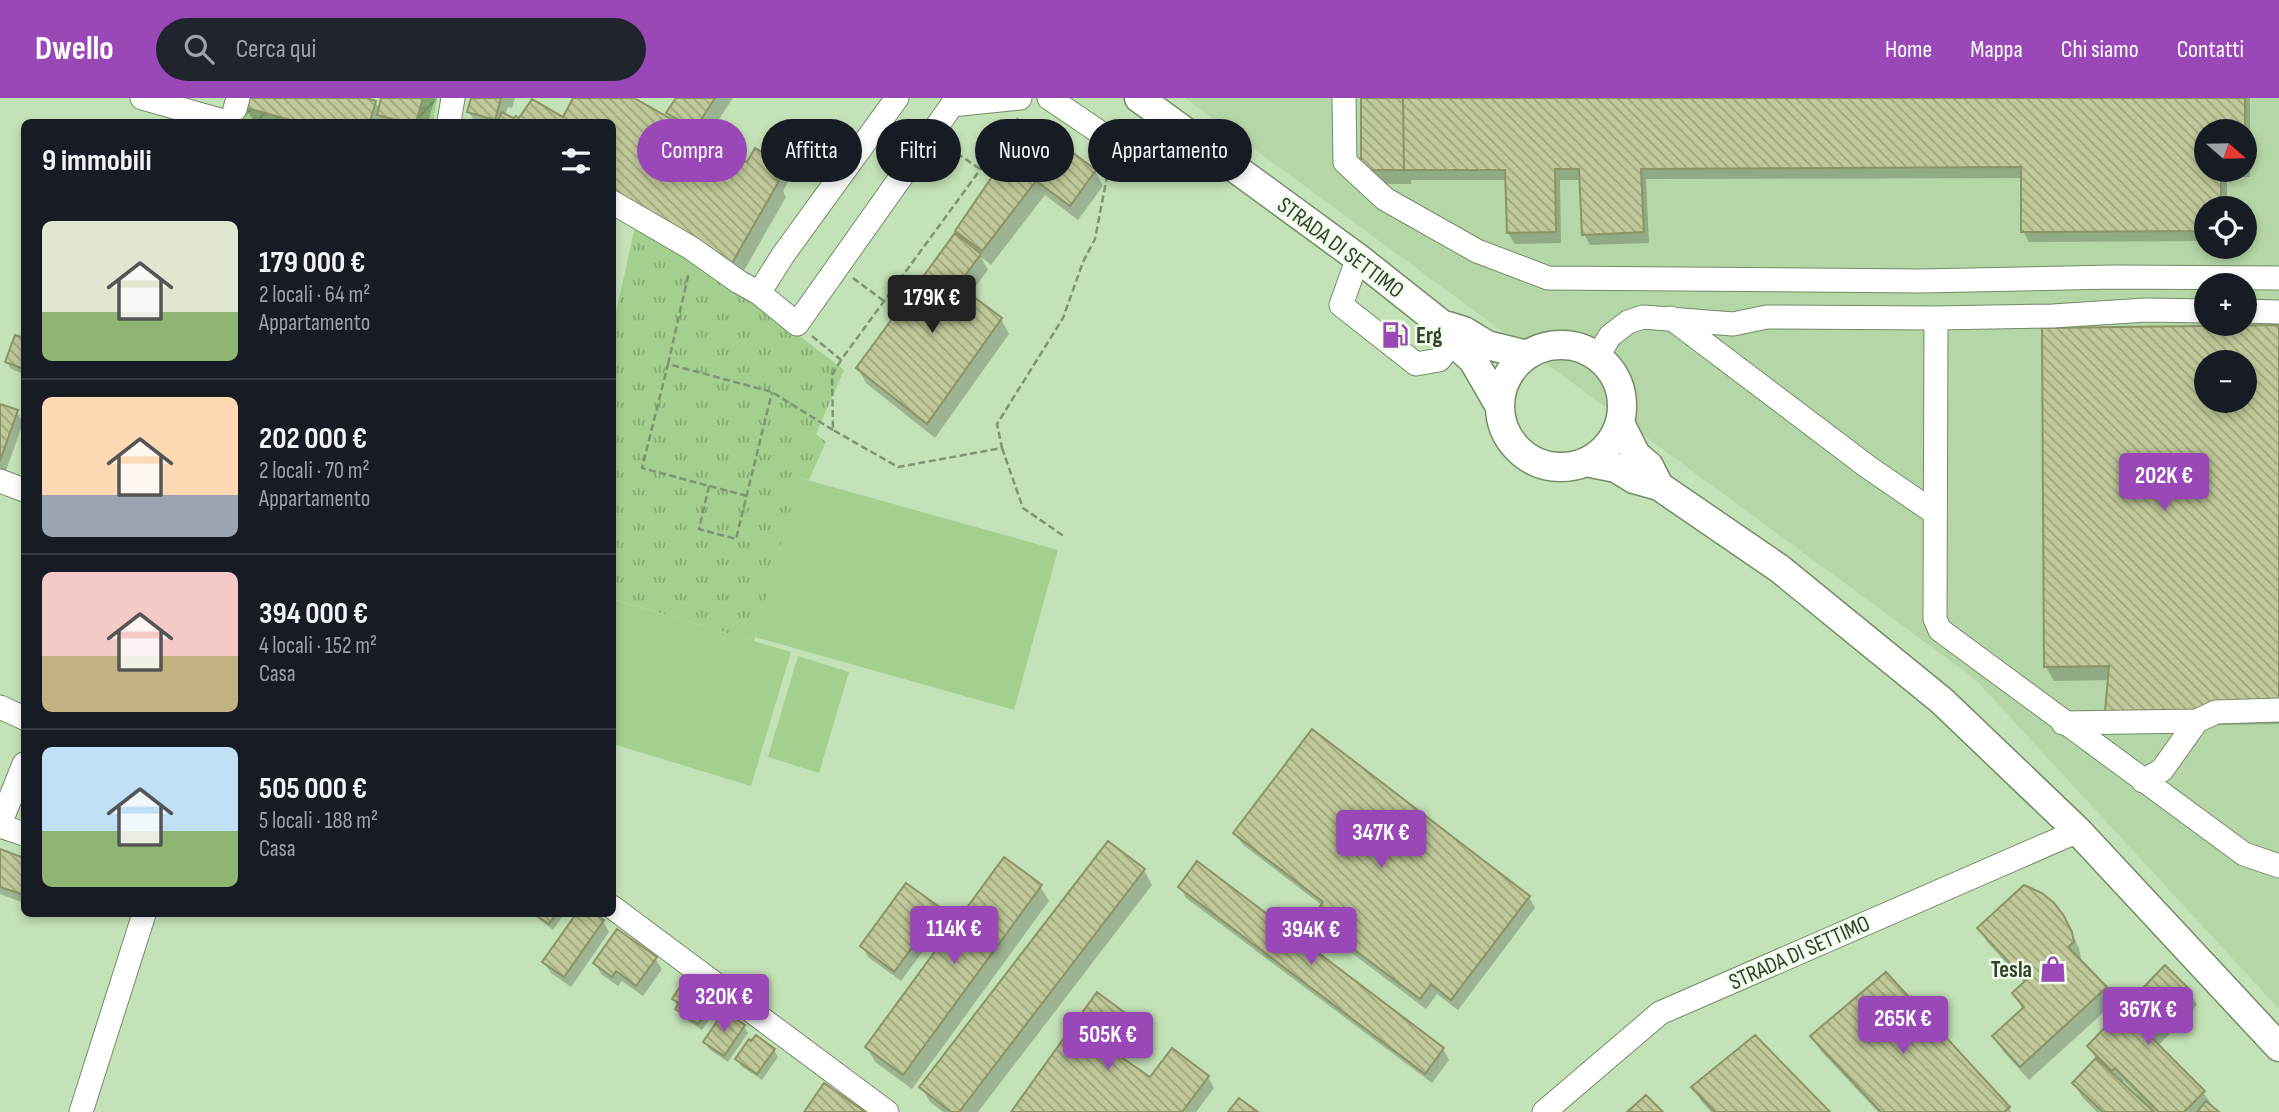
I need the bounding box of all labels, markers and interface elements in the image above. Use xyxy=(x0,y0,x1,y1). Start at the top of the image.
search box xyxy=(156,18,646,81)
text: Dwello xyxy=(35,29,114,69)
icon: search xyxy=(180,30,218,68)
text: Cerca qui xyxy=(236,34,316,65)
text: Home xyxy=(1885,35,1932,64)
text: Mappa xyxy=(1970,35,2023,64)
text: Chi siamo xyxy=(2061,35,2139,64)
text: Contatti xyxy=(2177,35,2244,64)
chip: Compra xyxy=(637,119,747,182)
chip: Affitta xyxy=(761,119,862,182)
chip: Filtri xyxy=(876,119,961,182)
chip: Nuovo xyxy=(975,119,1074,182)
chip: Appartamento xyxy=(1088,119,1252,182)
north arrow xyxy=(2194,119,2258,182)
map controls xyxy=(2194,119,2257,413)
icon: filters xyxy=(557,142,595,180)
text: 9 immobili xyxy=(42,143,152,179)
street label: STRADA DI SETTIMO xyxy=(1272,191,1409,304)
button: locate xyxy=(2194,196,2257,259)
text: 179 000 € xyxy=(259,245,365,281)
icon: home xyxy=(98,249,182,333)
button: + xyxy=(2194,273,2257,336)
pin: 179K € xyxy=(875,275,989,335)
text: 2 locali · 64 m² xyxy=(259,281,370,309)
text: 179K € xyxy=(904,284,960,312)
text: Appartamento xyxy=(259,309,370,337)
fuel station icon: Erg xyxy=(1380,320,1410,350)
place label: Erg xyxy=(1416,322,1443,350)
button: − xyxy=(2194,350,2257,413)
text: 202 000 € xyxy=(259,421,367,457)
icon: home xyxy=(98,425,182,509)
pin: 202K € xyxy=(2107,454,2221,513)
text: 2 locali · 70 m² xyxy=(259,457,370,485)
text: 202K € xyxy=(2135,462,2193,490)
text: Appartamento xyxy=(259,485,370,513)
text: 394 000 € xyxy=(259,596,368,632)
icon: home xyxy=(98,600,182,684)
text: 4 locali · 152 m² xyxy=(259,632,377,660)
text: Casa xyxy=(259,660,296,688)
text: 505 000 € xyxy=(259,771,367,807)
icon: home xyxy=(98,775,182,859)
text: 5 locali · 188 m² xyxy=(259,807,378,835)
pin: 347K € xyxy=(1324,810,1438,870)
text: 347K € xyxy=(1352,819,1410,847)
text: Casa xyxy=(259,835,296,863)
pin: 114K € xyxy=(897,906,1011,966)
pin: 394K € xyxy=(1254,908,1368,967)
street label: STRADA DI SETTIMO xyxy=(1725,909,1874,996)
text: 114K € xyxy=(926,915,982,943)
text: 394K € xyxy=(1282,916,1340,944)
shop icon: Tesla xyxy=(2038,954,2068,984)
place label: Tesla xyxy=(1991,956,2032,984)
pin: 320K € xyxy=(667,974,781,1034)
text: 320K € xyxy=(695,983,753,1011)
pin: 367K € xyxy=(2091,988,2205,1047)
pin: 265K € xyxy=(1846,996,1960,1056)
text: 367K € xyxy=(2119,996,2177,1024)
text: 265K € xyxy=(1874,1005,1932,1033)
pin: 505K € xyxy=(1051,1012,1165,1072)
text: 505K € xyxy=(1079,1021,1137,1049)

